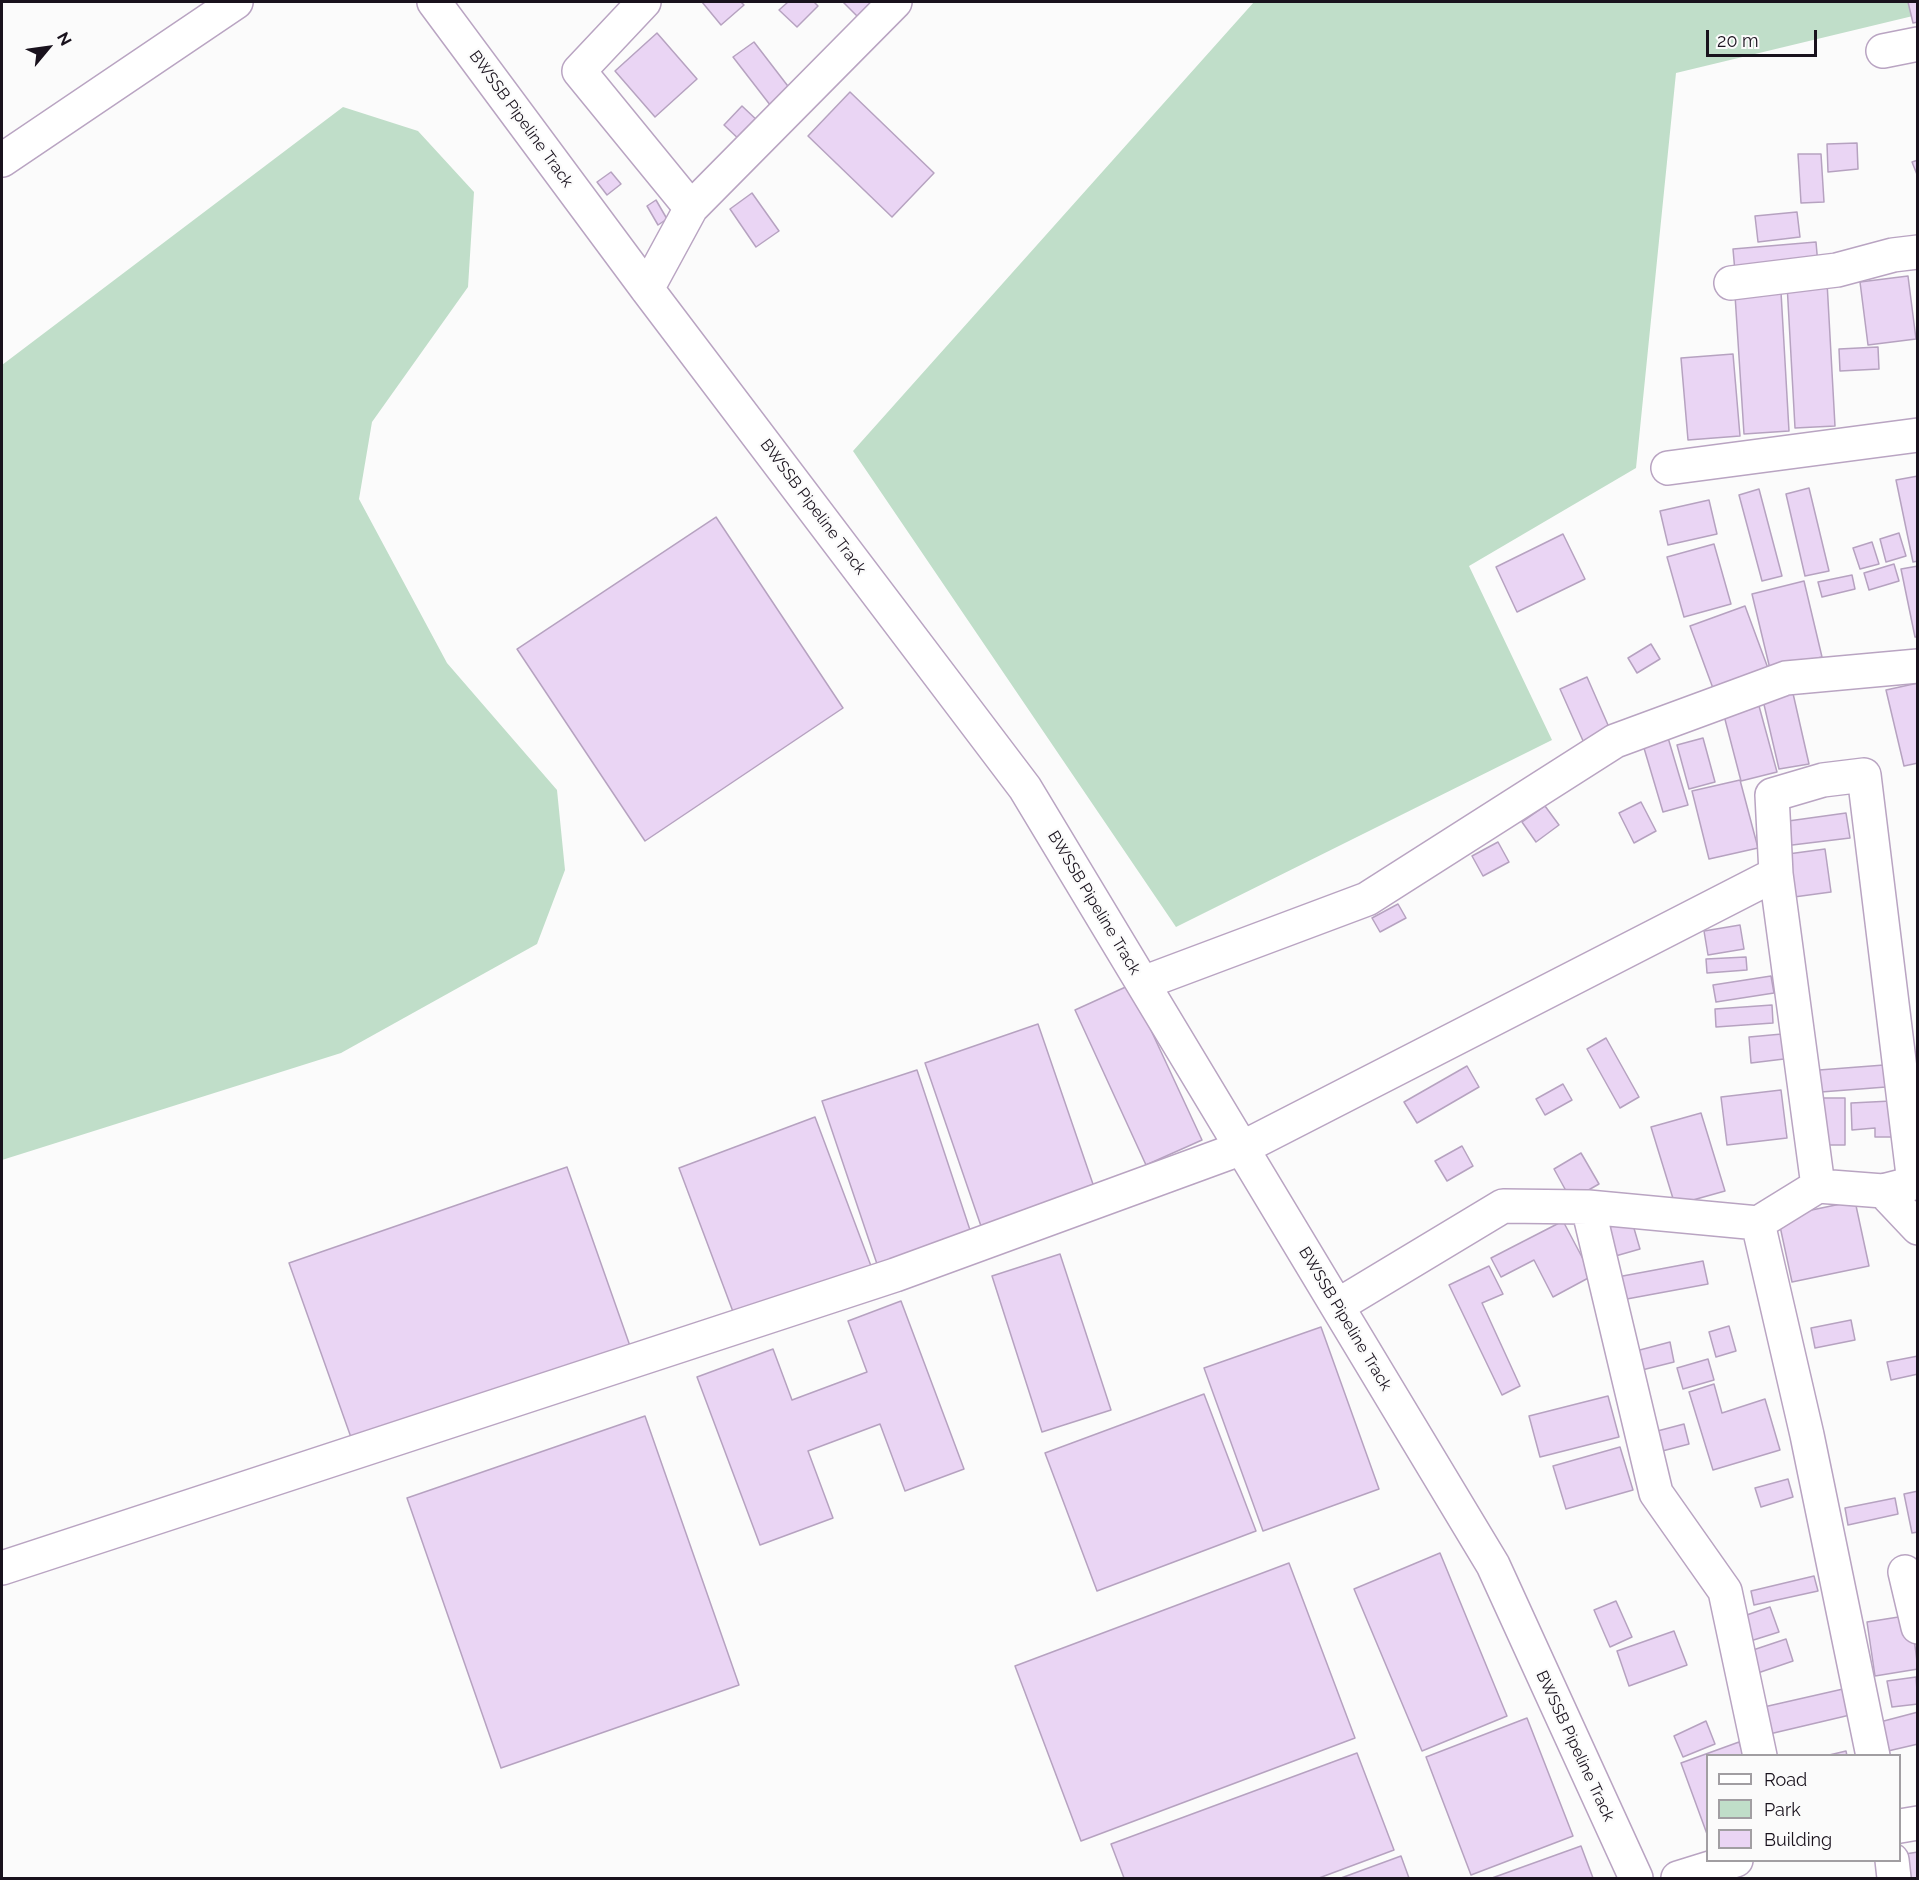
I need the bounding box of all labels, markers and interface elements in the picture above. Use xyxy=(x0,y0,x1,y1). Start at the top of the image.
north arrow xyxy=(18,18,78,78)
scale bar xyxy=(1709,18,1820,56)
text: N xyxy=(53,29,75,49)
text: 20 m xyxy=(1717,30,1759,51)
street label: BWSSB Pipeline Track xyxy=(465,47,577,191)
street label: BWSSB Pipeline Track xyxy=(756,436,870,578)
street label: BWSSB Pipeline Track xyxy=(1043,828,1145,978)
street label: BWSSB Pipeline Track xyxy=(1294,1244,1396,1394)
street label: BWSSB Pipeline Track xyxy=(1532,1668,1618,1824)
legend xyxy=(1706,1754,1901,1862)
text: Road xyxy=(1764,1769,1807,1790)
text: Park xyxy=(1764,1799,1801,1820)
text: Building xyxy=(1764,1829,1832,1850)

